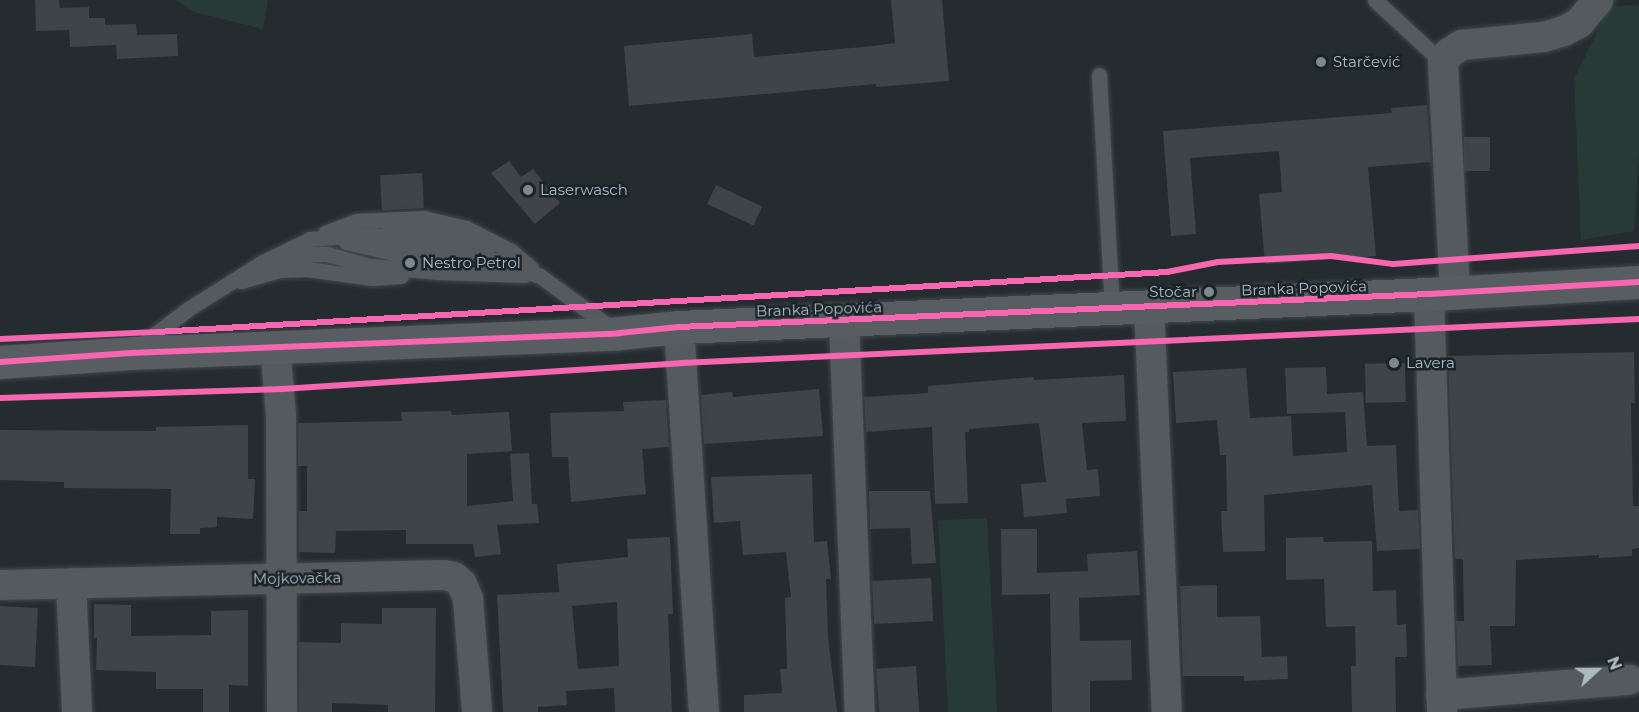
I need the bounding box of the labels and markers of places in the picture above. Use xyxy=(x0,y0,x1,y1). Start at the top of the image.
place label: Starčević xyxy=(1333,53,1401,71)
marker: Starčević xyxy=(1314,55,1328,69)
place label: Laserwasch xyxy=(540,181,628,199)
marker: Laserwasch xyxy=(521,183,535,197)
place label: Nestro Petrol xyxy=(422,254,521,272)
marker: Nestro Petrol xyxy=(403,256,417,270)
place label: Stočar xyxy=(1149,283,1197,301)
marker: Stočar xyxy=(1202,285,1216,299)
place label: Lavera xyxy=(1406,354,1455,372)
marker: Lavera xyxy=(1387,356,1401,370)

